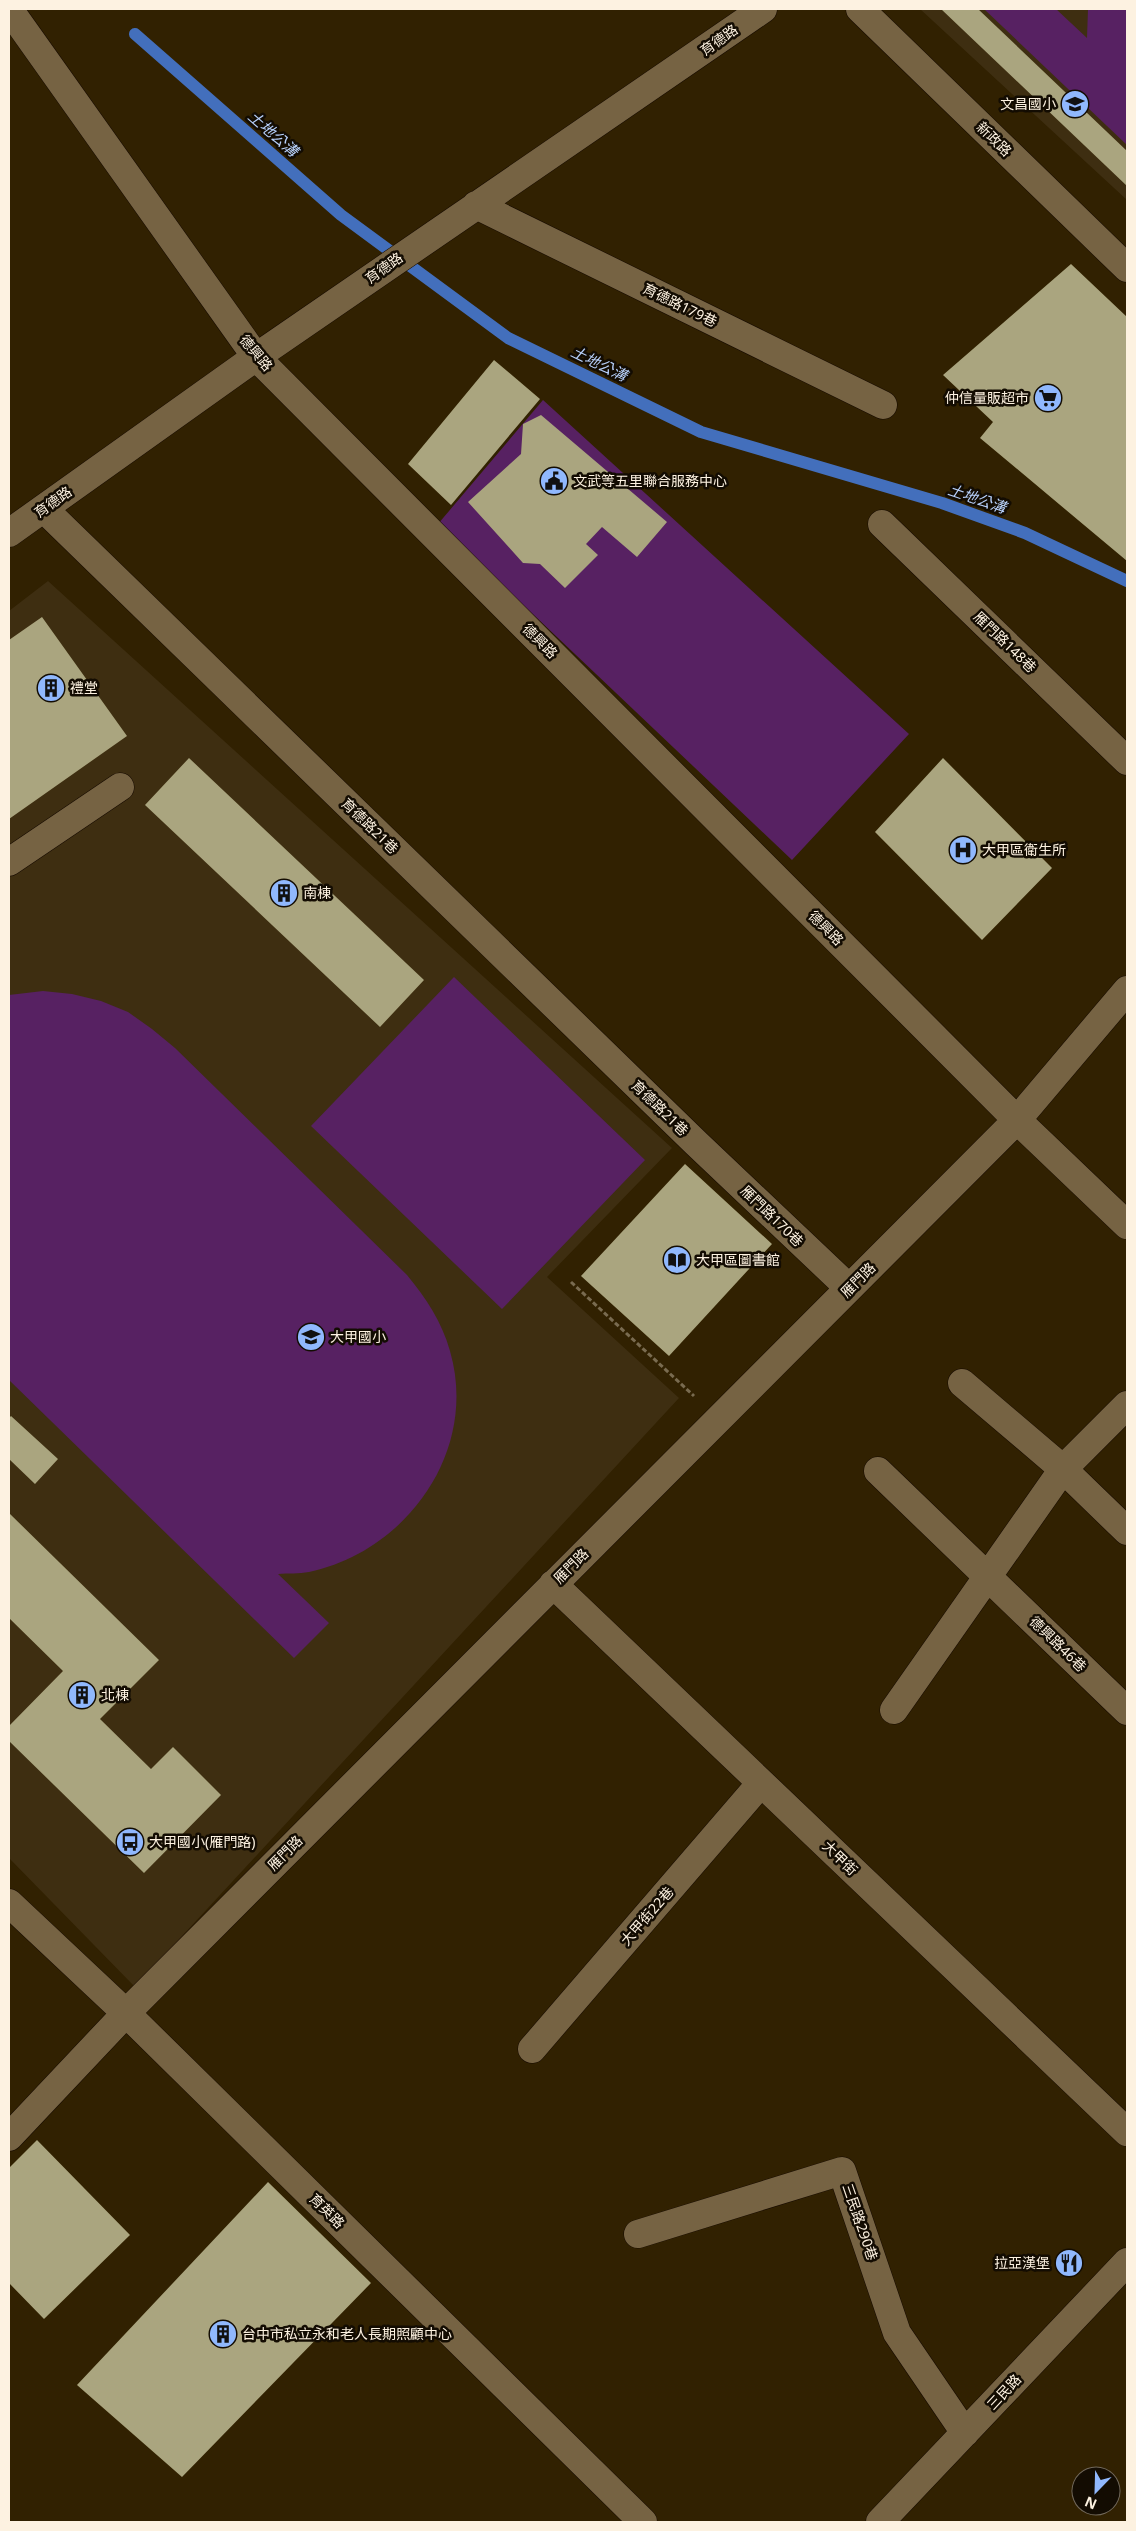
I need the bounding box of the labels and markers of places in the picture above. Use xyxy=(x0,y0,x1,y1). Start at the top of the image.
school or university icon: 文昌國小 xyxy=(1060,89,1090,119)
place label: 文昌國小 xyxy=(1000,94,1056,113)
supermarket icon: 仲信量販超市 xyxy=(1033,383,1063,413)
place label: 仲信量販超市 xyxy=(945,388,1029,407)
public building icon: 文武等五里聯合服務中心 xyxy=(539,466,569,496)
place label: 文武等五里聯合服務中心 xyxy=(573,471,727,490)
building icon: 禮堂 xyxy=(36,673,66,703)
place label: 禮堂 xyxy=(70,678,98,697)
hospital icon: 大甲區衛生所 xyxy=(948,835,978,865)
place label: 大甲區衛生所 xyxy=(982,840,1066,859)
building icon: 南棟 xyxy=(269,878,299,908)
place label: 南棟 xyxy=(303,883,331,902)
library icon: 大甲區圖書館 xyxy=(662,1245,692,1275)
place label: 大甲區圖書館 xyxy=(696,1250,780,1269)
school or university icon: 大甲國小 xyxy=(296,1322,326,1352)
place label: 大甲國小 xyxy=(330,1327,386,1346)
building icon: 北棟 xyxy=(67,1680,97,1710)
place label: 北棟 xyxy=(101,1685,129,1704)
bus stop icon: 大甲國小(雁門路) xyxy=(115,1827,145,1857)
place label: 大甲國小(雁門路) xyxy=(149,1832,255,1851)
restaurant icon: 拉亞漢堡 xyxy=(1054,2248,1084,2278)
place label: 拉亞漢堡 xyxy=(994,2253,1050,2272)
building icon: 台中市私立永和老人長期照顧中心 xyxy=(208,2319,238,2349)
place label: 台中市私立永和老人長期照顧中心 xyxy=(242,2324,452,2343)

